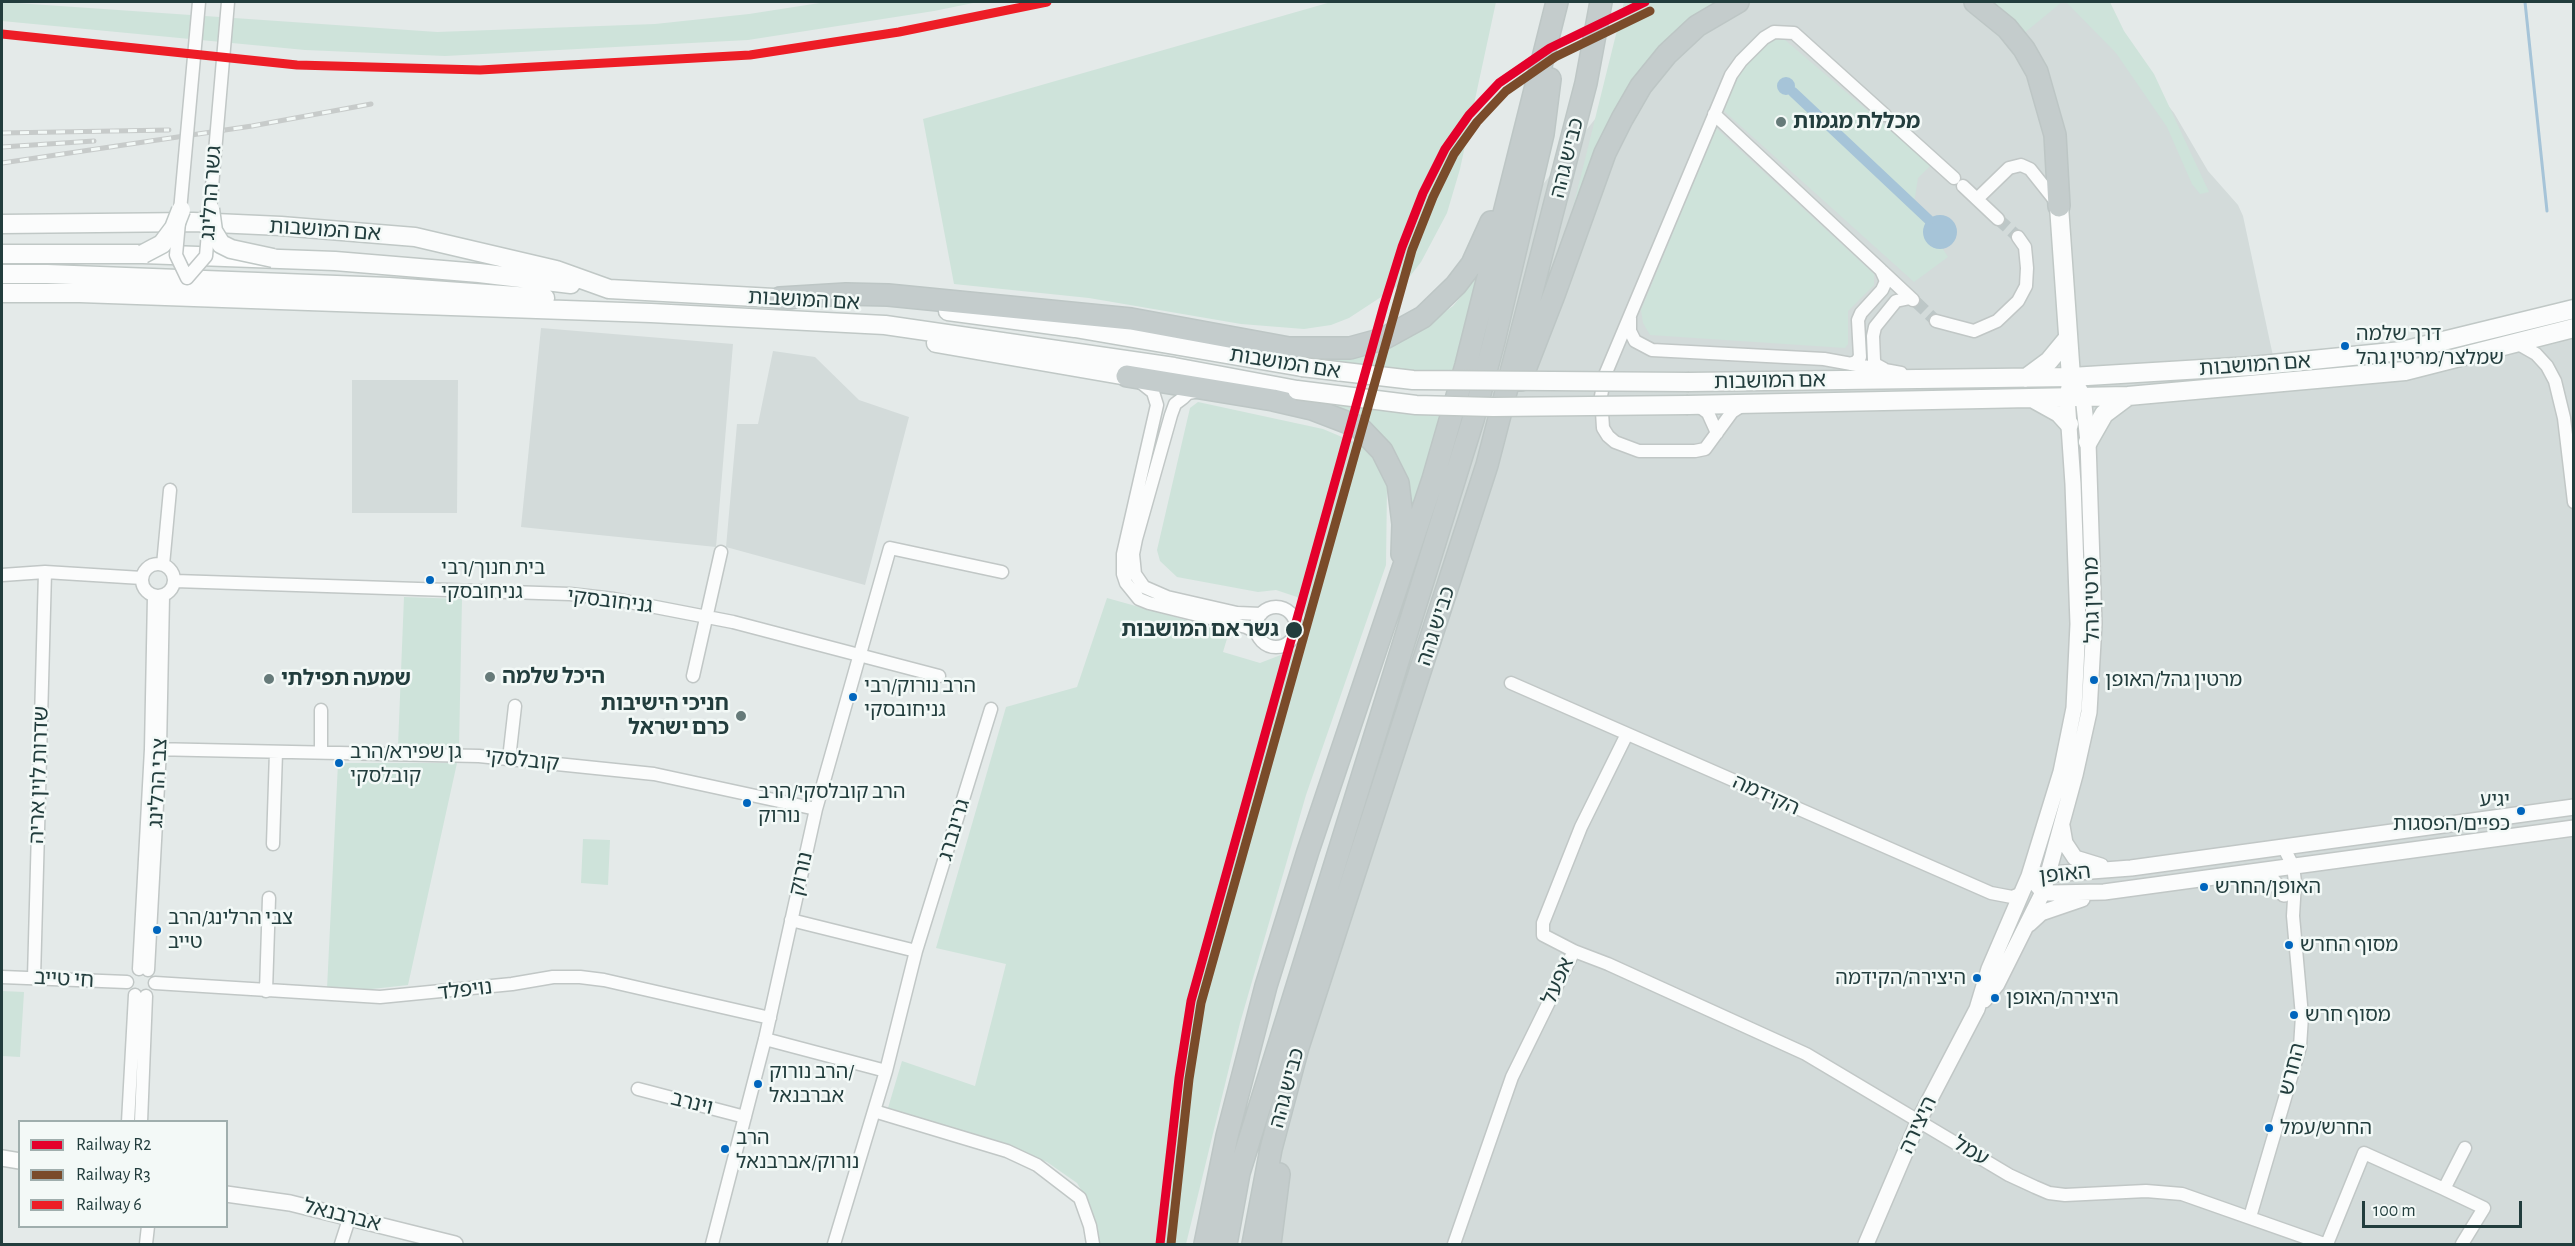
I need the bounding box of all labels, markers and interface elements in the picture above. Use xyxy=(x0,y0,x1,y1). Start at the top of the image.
place label: מכללת מגמות xyxy=(1793,109,1920,135)
street label: כביש גהה xyxy=(1545,115,1589,201)
marker: מכללת מגמות xyxy=(1774,115,1788,129)
street label: גשר הרלינג xyxy=(195,145,227,241)
street label: אם המושבות xyxy=(268,214,382,246)
street label: אם המושבות xyxy=(747,284,861,316)
place label: דרך שלמה שמלצר/מרטין גהל xyxy=(2356,322,2504,369)
marker: דרך שלמה שמלצר/מרטין גהל xyxy=(2339,340,2351,352)
street label: אם המושבות xyxy=(1228,342,1342,384)
street label: אם המושבות xyxy=(2198,349,2312,381)
street label: אם המושבות xyxy=(1714,367,1826,395)
place label: בית חנוך/רבי גניחובסקי xyxy=(441,556,545,603)
street label: מרטין גהל xyxy=(2079,557,2105,643)
marker: בית חנוך/רבי גניחובסקי xyxy=(424,574,436,586)
street label: גניחובסקי xyxy=(566,583,654,619)
street label: כביש גהה xyxy=(1411,583,1461,669)
place label: גשר אם המושבות xyxy=(1121,617,1279,643)
marker: גשר אם המושבות xyxy=(1284,620,1304,640)
place label: היכל שלמה xyxy=(502,664,605,690)
place label: שמעה תפילתי xyxy=(281,666,411,692)
place label: מרטין גהל/האופן xyxy=(2105,668,2242,692)
marker: היכל שלמה xyxy=(483,670,497,684)
marker: שמעה תפילתי xyxy=(262,672,276,686)
place label: הרב נורוק/רבי גניחובסקי xyxy=(864,674,976,721)
marker: מרטין גהל/האופן xyxy=(2088,674,2100,686)
place label: חניכי הישיבות כרם ישראל xyxy=(601,691,729,741)
marker: הרב נורוק/רבי גניחובסקי xyxy=(847,691,859,703)
street label: שדרות לוין אריה xyxy=(24,706,54,844)
marker: חניכי הישיבות כרם ישראל xyxy=(734,709,748,723)
street label: צבי הרלינג xyxy=(143,737,173,829)
place label: גן שפירא/הרב קובלסקי xyxy=(350,740,462,787)
street label: קובלסקי xyxy=(483,744,561,776)
marker: גן שפירא/הרב קובלסקי xyxy=(333,757,345,769)
street label: הקידמה xyxy=(1729,769,1803,821)
place label: הרב קובלסקי/הרב נורוק xyxy=(758,780,906,827)
place label: יגיע כפיים/הפסגות xyxy=(2393,788,2510,835)
street label: גרינברג xyxy=(933,796,975,864)
marker: הרב קובלסקי/הרב נורוק xyxy=(741,797,753,809)
marker: יגיע כפיים/הפסגות xyxy=(2515,805,2527,817)
street label: נורוק xyxy=(784,849,818,899)
street label: האופן xyxy=(2038,859,2092,889)
place label: האופן/החרש xyxy=(2215,875,2321,899)
marker: האופן/החרש xyxy=(2198,881,2210,893)
place label: צבי הרלינג/הרב טייב xyxy=(168,906,293,953)
marker: צבי הרלינג/הרב טייב xyxy=(151,924,163,936)
place label: מסוף החרש xyxy=(2300,933,2398,957)
marker: מסוף החרש xyxy=(2283,939,2295,951)
street label: אפעל xyxy=(1537,954,1579,1008)
street label: חי טייב xyxy=(33,965,95,993)
place label: היצירה/הקידמה xyxy=(1835,966,1966,990)
marker: היצירה/הקידמה xyxy=(1971,972,1983,984)
street label: נויפלד xyxy=(436,974,494,1006)
place label: היצירה/האופן xyxy=(2006,986,2119,1010)
marker: היצירה/האופן xyxy=(1989,992,2001,1004)
place label: מסוף חרש xyxy=(2305,1003,2391,1027)
marker: מסוף חרש xyxy=(2288,1009,2300,1021)
street label: החרש xyxy=(2273,1040,2311,1098)
street label: כביש גהה xyxy=(1264,1045,1310,1131)
place label: הרב נורוק/ אברבנאל xyxy=(769,1060,854,1107)
marker: הרב נורוק/ אברבנאל xyxy=(752,1078,764,1090)
street label: וינרב xyxy=(668,1086,716,1120)
street label: היצירה xyxy=(1894,1092,1942,1158)
place label: החרש/עמל xyxy=(2280,1116,2372,1140)
legend xyxy=(18,1120,228,1228)
marker: החרש/עמל xyxy=(2263,1122,2275,1134)
place label: הרב נורוק/אברבנאל xyxy=(736,1126,859,1173)
street label: עמל xyxy=(1949,1131,1993,1171)
text: Railway R2 xyxy=(76,1136,152,1154)
marker: הרב נורוק/אברבנאל xyxy=(719,1143,731,1155)
text: Railway R3 xyxy=(76,1166,151,1184)
scale bar xyxy=(2365,1189,2526,1227)
street label: אברבנאל xyxy=(301,1193,383,1237)
text: Railway 6 xyxy=(76,1196,142,1214)
text: 100 m xyxy=(2373,1202,2416,1220)

